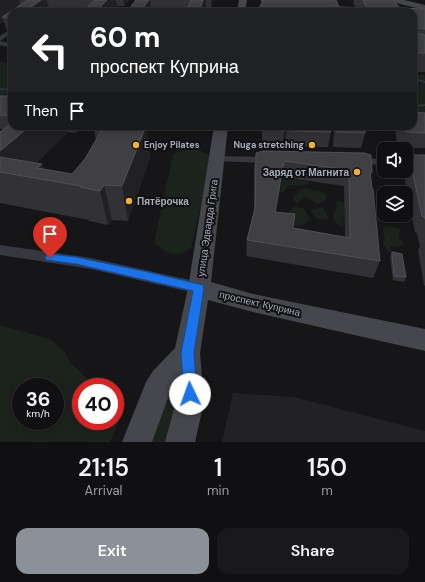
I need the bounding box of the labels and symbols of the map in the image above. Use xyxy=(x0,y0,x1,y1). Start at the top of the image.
place label: Enjoy Pilates xyxy=(144,139,200,151)
place label: Nuga stretching xyxy=(233,139,304,151)
marker: Enjoy Pilates xyxy=(131,140,141,150)
marker: Nuga stretching xyxy=(307,140,317,150)
place label: Заряд от Магнита xyxy=(263,166,349,179)
marker: Заряд от Магнита xyxy=(352,167,362,177)
street label: улица Эдварда Грига xyxy=(194,178,221,277)
place label: Пятёрочка xyxy=(137,195,189,208)
marker: Пятёрочка xyxy=(124,196,134,206)
pin xyxy=(33,217,67,258)
street label: проспект Куприна xyxy=(218,288,302,319)
position arrow xyxy=(169,373,211,415)
speed limit sign: 40 xyxy=(72,378,124,430)

